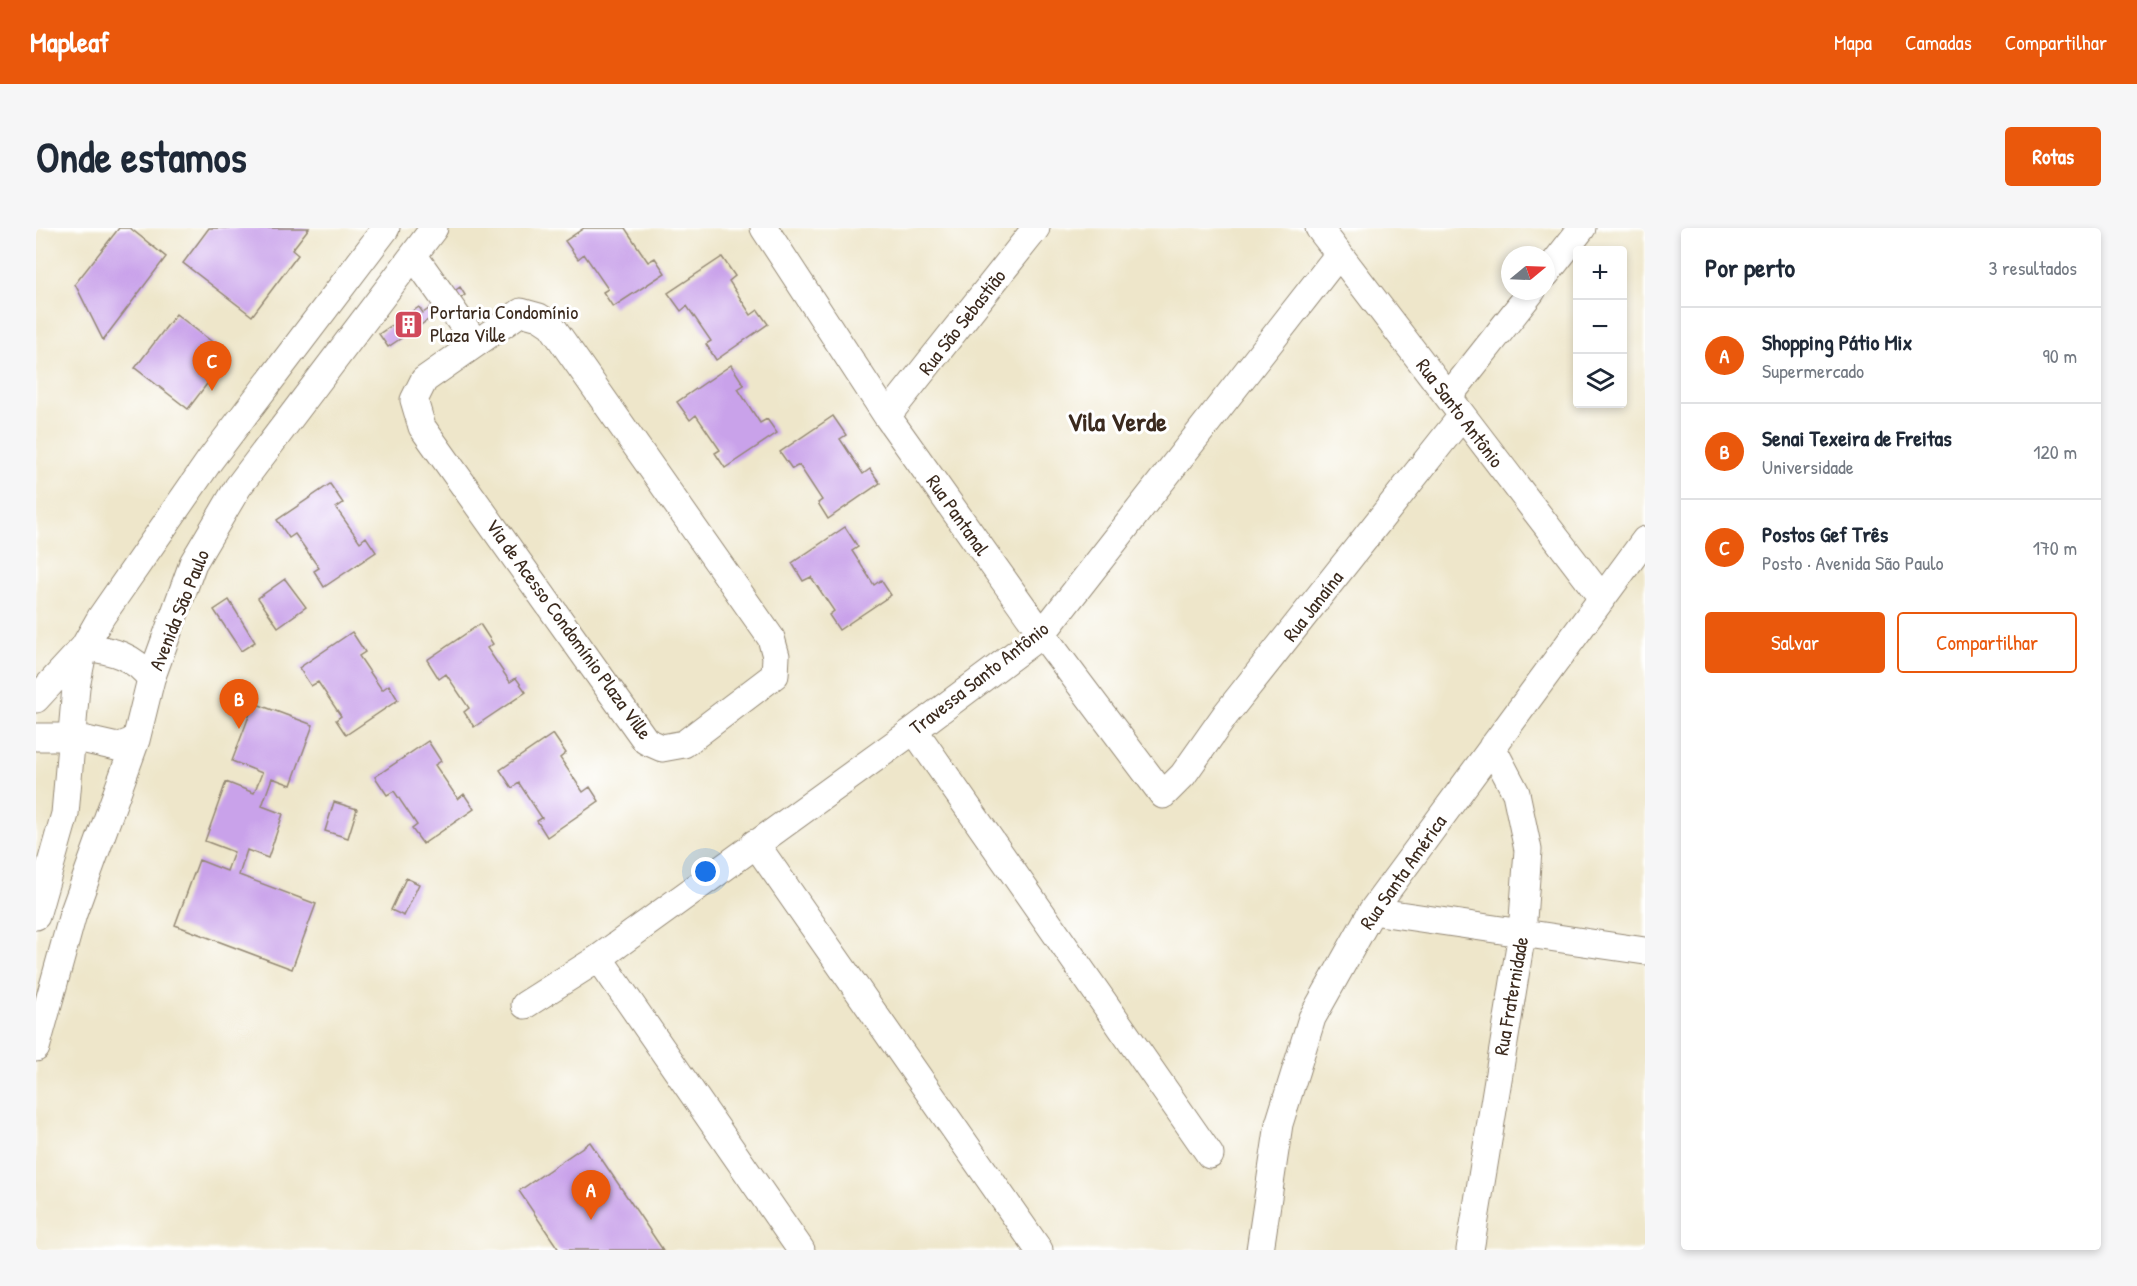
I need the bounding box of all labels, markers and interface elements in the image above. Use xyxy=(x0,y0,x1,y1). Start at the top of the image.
text: Mapleaf xyxy=(30,23,109,61)
text: Mapa xyxy=(1834,28,1872,57)
text: Camadas xyxy=(1905,28,1972,57)
text: Compartilhar xyxy=(2005,28,2107,57)
button: Rotas xyxy=(2005,127,2101,186)
text: Onde estamos xyxy=(36,128,247,185)
north arrow xyxy=(1501,246,1555,300)
map controls xyxy=(1573,246,1627,408)
button: + xyxy=(1573,246,1627,300)
text: Por perto xyxy=(1705,250,1795,285)
text: 3 resultados xyxy=(1988,254,2077,281)
street label: Rua São Sebastião xyxy=(912,263,1011,380)
place label: Portaria Condomínio Plaza Ville xyxy=(430,298,578,348)
button: − xyxy=(1573,300,1627,354)
building icon: Portaria Condomínio Plaza Ville xyxy=(393,308,425,340)
text: Shopping Pátio Mix xyxy=(1762,327,1912,357)
pin: C xyxy=(192,342,231,391)
text: A xyxy=(1720,342,1729,369)
text: 90 m xyxy=(2043,342,2077,369)
street label: Rua Santo Antônio xyxy=(1410,352,1510,473)
button: layers xyxy=(1573,354,1627,408)
text: Supermercado xyxy=(1762,357,1864,384)
district label: Vila Verde xyxy=(1068,404,1167,439)
text: Senai Texeira de Freitas xyxy=(1762,423,1952,453)
text: B xyxy=(1719,438,1730,465)
text: 120 m xyxy=(2033,438,2077,465)
text: Universidade xyxy=(1762,453,1854,480)
street label: Rua Pantanal xyxy=(921,469,997,561)
street label: Via de Acesso Condomínio Plaza Ville xyxy=(480,513,659,744)
text: Postos Gef Três xyxy=(1762,519,1888,549)
text: C xyxy=(1719,534,1730,561)
text: 170 m xyxy=(2033,534,2077,561)
street label: Avenida São Paulo xyxy=(142,545,215,674)
text: Posto · Avenida São Paulo xyxy=(1762,549,1944,576)
street label: Rua Janaína xyxy=(1276,565,1349,647)
button: Salvar xyxy=(1705,612,1885,673)
button: Compartilhar xyxy=(1897,612,2077,673)
street label: Travessa Santo Antônio xyxy=(904,615,1054,740)
pin: B xyxy=(220,680,258,729)
street label: Rua Santa América xyxy=(1353,809,1452,934)
your location xyxy=(691,857,720,886)
street label: Rua Fraternidade xyxy=(1487,934,1534,1057)
pin: A xyxy=(572,1170,610,1220)

